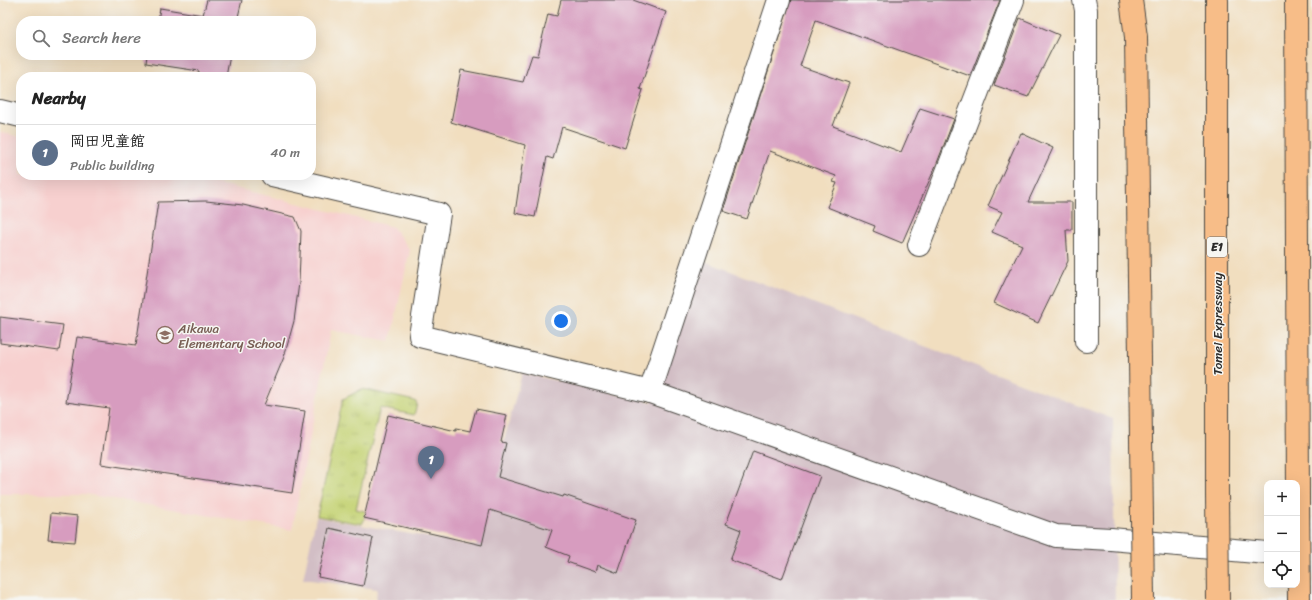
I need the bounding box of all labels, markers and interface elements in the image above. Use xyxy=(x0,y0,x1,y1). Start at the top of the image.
search box xyxy=(16,16,316,60)
text: Search here xyxy=(62,25,141,51)
icon: search xyxy=(30,27,52,49)
text: Nearby xyxy=(32,83,86,113)
text: 岡田児童館 xyxy=(70,128,145,154)
text: 1 xyxy=(42,141,48,164)
text: 40 m xyxy=(270,141,300,164)
text: Public building xyxy=(70,154,155,177)
road number: E1 xyxy=(1207,237,1227,257)
street label: Tomei Expressway xyxy=(1206,272,1229,375)
your location xyxy=(551,311,571,331)
place label: Aikawa Elementary School xyxy=(177,317,286,355)
school or university icon: Aikawa Elementary School xyxy=(155,325,175,345)
pin: 1 xyxy=(418,446,444,479)
map controls xyxy=(1264,480,1300,588)
button: + xyxy=(1264,480,1300,516)
button: − xyxy=(1264,516,1300,552)
button: locate xyxy=(1264,552,1300,588)

